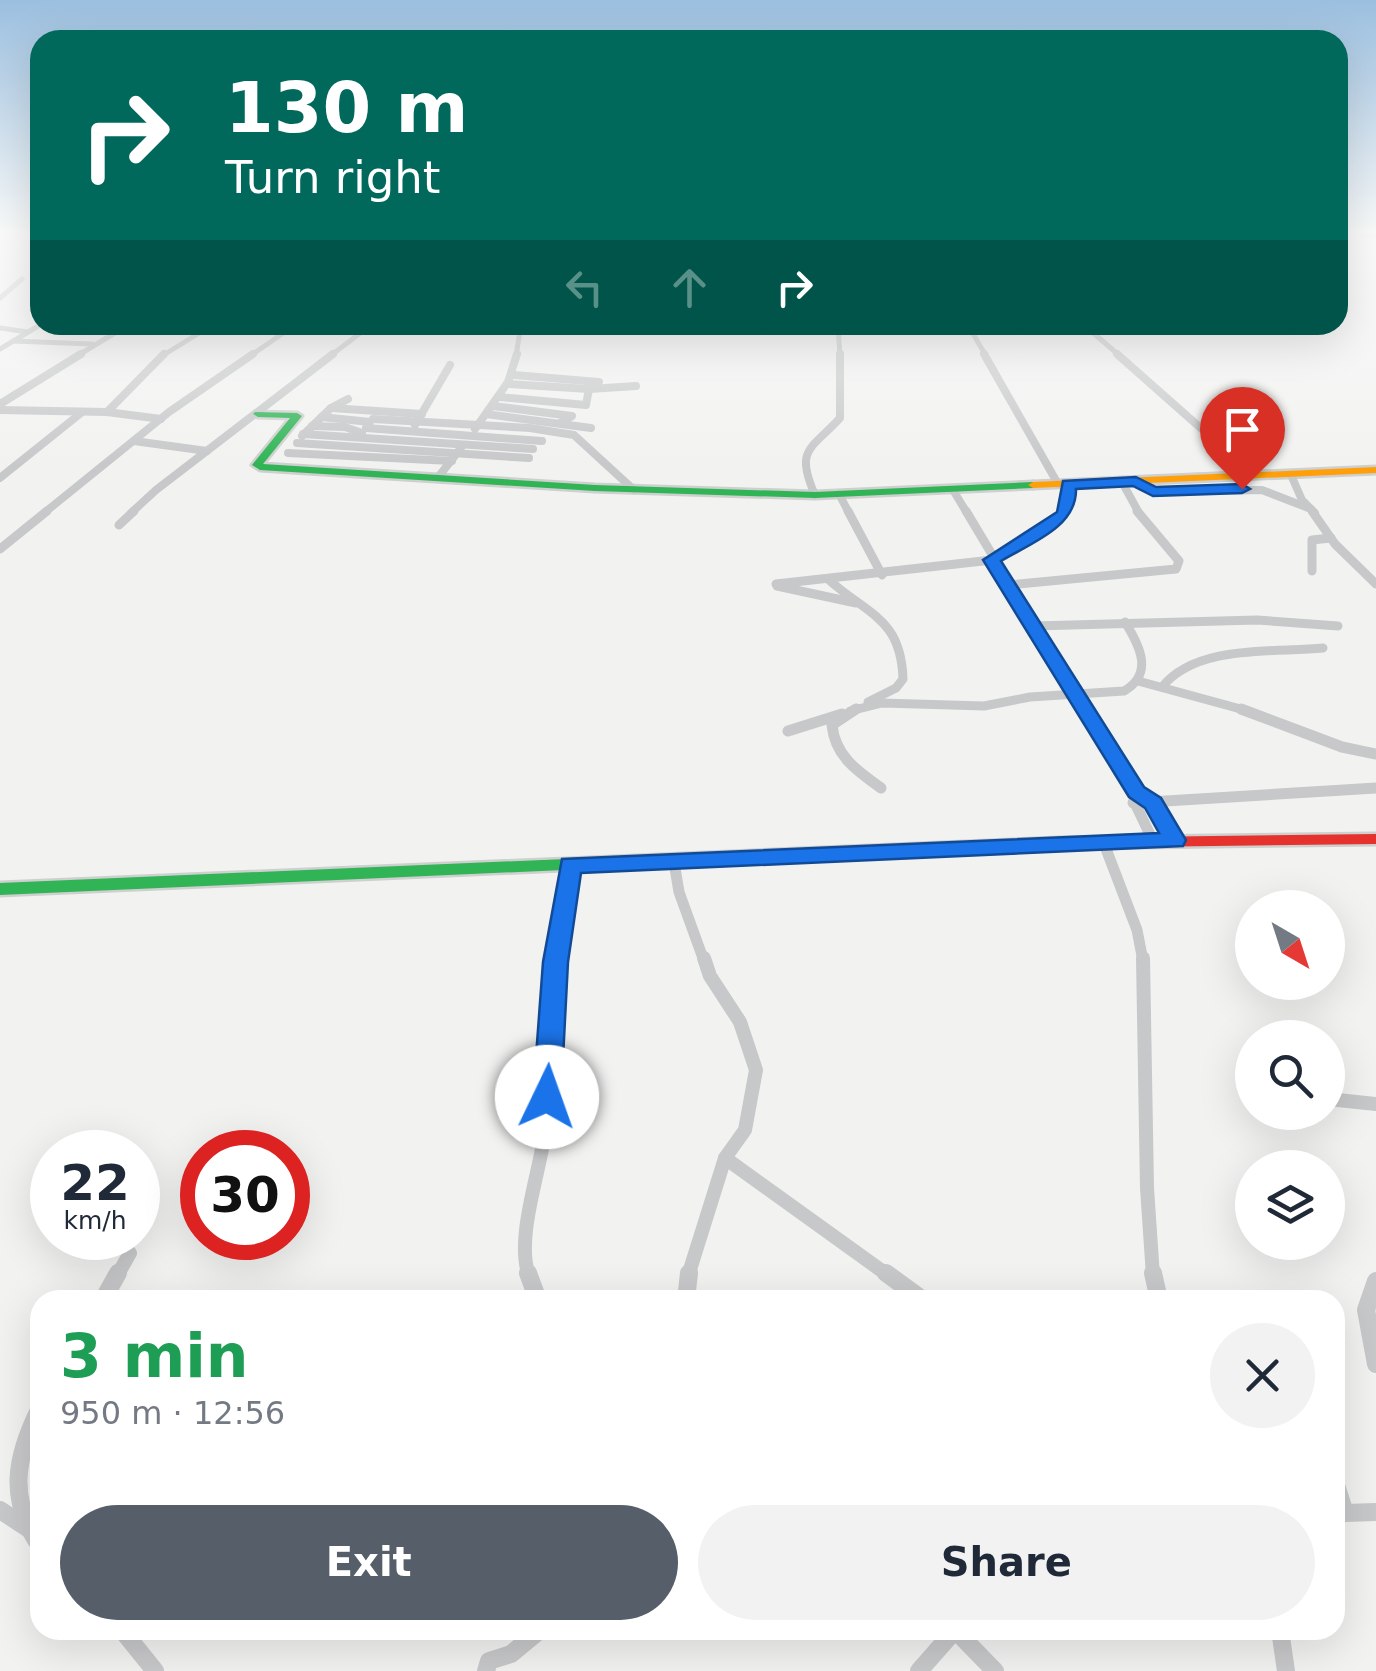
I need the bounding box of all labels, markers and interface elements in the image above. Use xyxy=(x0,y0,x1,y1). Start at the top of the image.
text: 130 m xyxy=(225,67,468,149)
icon: right xyxy=(60,70,190,200)
text: Turn right xyxy=(225,151,440,204)
icon: left xyxy=(557,260,612,315)
icon: ahead xyxy=(662,260,717,315)
icon: right xyxy=(767,260,822,315)
pin xyxy=(1200,387,1285,490)
icon: arrive xyxy=(1215,402,1270,457)
north arrow xyxy=(1235,890,1345,1000)
map controls xyxy=(1235,890,1345,1260)
button: search xyxy=(1235,1020,1345,1130)
position arrow xyxy=(495,1045,599,1149)
speed limit sign: 30 xyxy=(180,1130,310,1260)
button: layers xyxy=(1235,1150,1345,1260)
text: 22 xyxy=(60,1154,130,1212)
text: km/h xyxy=(63,1206,127,1235)
text: 3 min xyxy=(60,1321,248,1391)
button: close xyxy=(1210,1323,1315,1428)
text: 950 m · 12:56 xyxy=(60,1394,285,1432)
button: Exit xyxy=(60,1505,678,1620)
button: Share xyxy=(698,1505,1315,1620)

